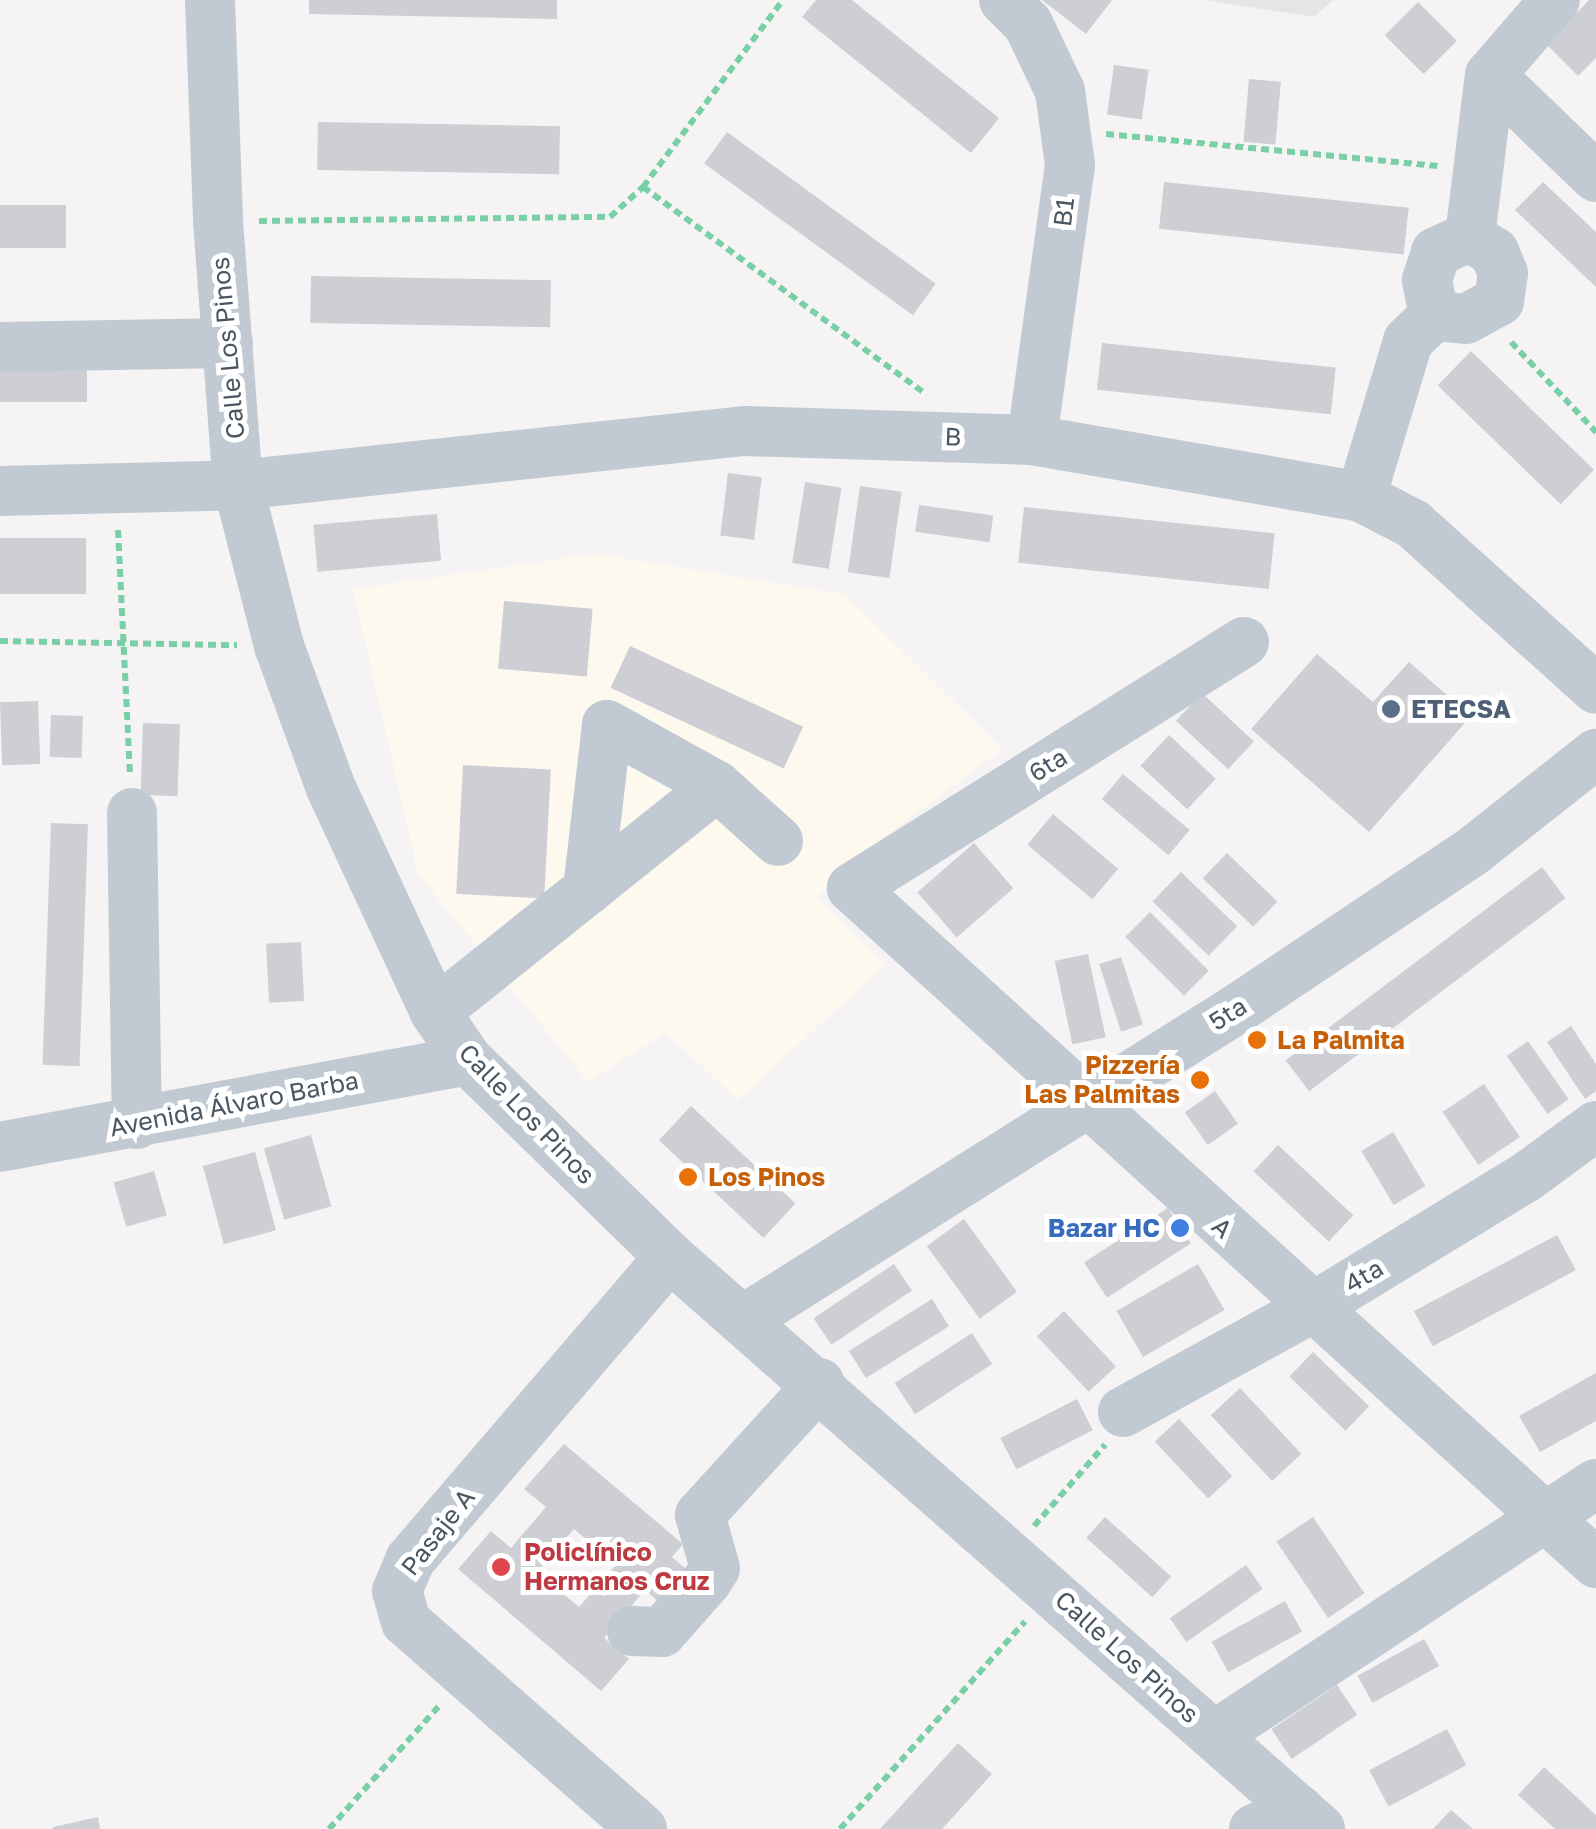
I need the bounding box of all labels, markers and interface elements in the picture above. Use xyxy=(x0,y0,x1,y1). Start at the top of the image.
street label: B1 xyxy=(1047,196,1081,228)
street label: Calle Los Pinos xyxy=(205,256,251,440)
street label: B xyxy=(944,422,962,452)
place label: ETECSA xyxy=(1411,694,1511,724)
marker: ETECSA xyxy=(1380,698,1402,720)
street label: 6ta xyxy=(1023,742,1073,788)
street label: 5ta xyxy=(1204,991,1252,1037)
place label: La Palmita xyxy=(1277,1025,1405,1055)
marker: La Palmita xyxy=(1246,1029,1268,1051)
street label: Calle Los Pinos xyxy=(453,1038,601,1190)
place label: Pizzería Las Palmitas xyxy=(1024,1051,1180,1110)
street label: Avenida Álvaro Barba xyxy=(107,1065,361,1143)
marker: Pizzería Las Palmitas xyxy=(1189,1069,1211,1091)
place label: Los Pinos xyxy=(708,1162,825,1192)
marker: Los Pinos xyxy=(677,1166,699,1188)
street label: A xyxy=(1206,1211,1238,1245)
place label: Bazar HC xyxy=(1048,1213,1160,1243)
marker: Bazar HC xyxy=(1169,1217,1191,1239)
street label: 4ta xyxy=(1339,1253,1389,1299)
street label: Pasaje A xyxy=(395,1483,481,1581)
place label: Policlínico Hermanos Cruz xyxy=(524,1538,709,1597)
marker: Policlínico Hermanos Cruz xyxy=(488,1554,514,1580)
street label: Calle Los Pinos xyxy=(1049,1585,1205,1729)

